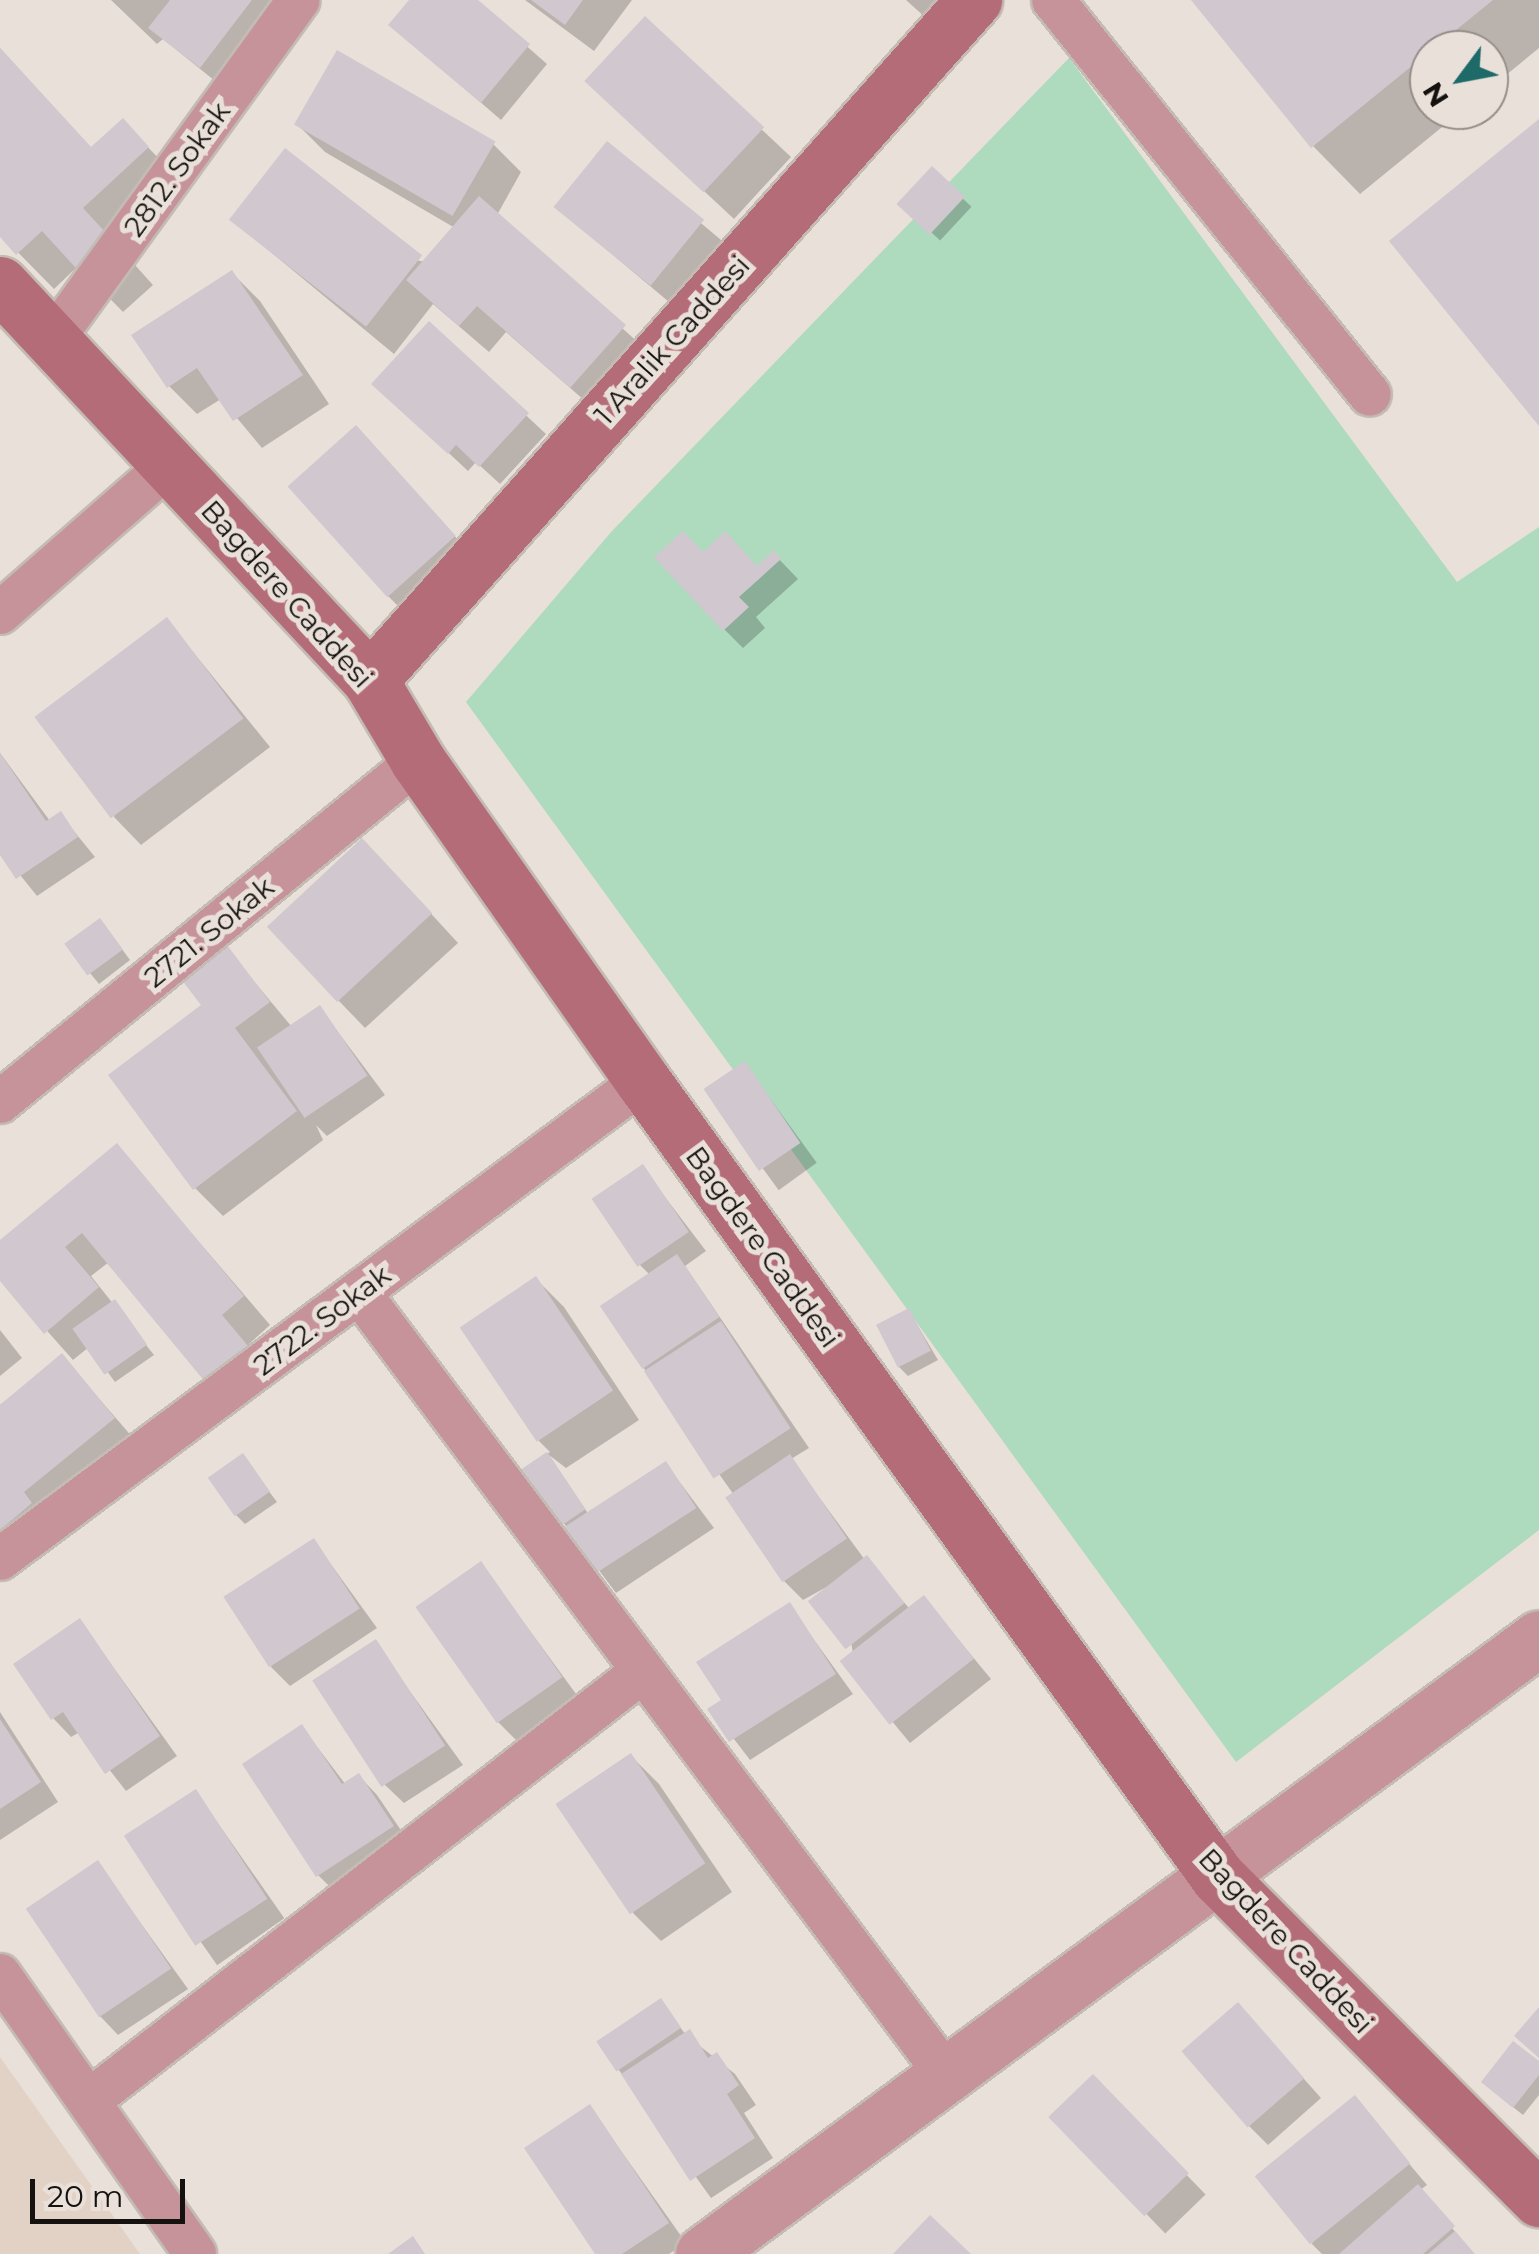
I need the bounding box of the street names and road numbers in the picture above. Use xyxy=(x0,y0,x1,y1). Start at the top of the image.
street label: 2812. Sokak xyxy=(117,95,237,243)
street label: 1 Aralik Caddesi xyxy=(587,249,757,431)
street label: Bagdere Caddesi xyxy=(194,494,380,694)
street label: 2721. Sokak xyxy=(138,870,280,994)
street label: Bagdere Caddesi xyxy=(679,1140,847,1354)
street label: 2722. Sokak xyxy=(247,1258,397,1382)
street label: Bagdere Caddesi xyxy=(1192,1842,1380,2040)

